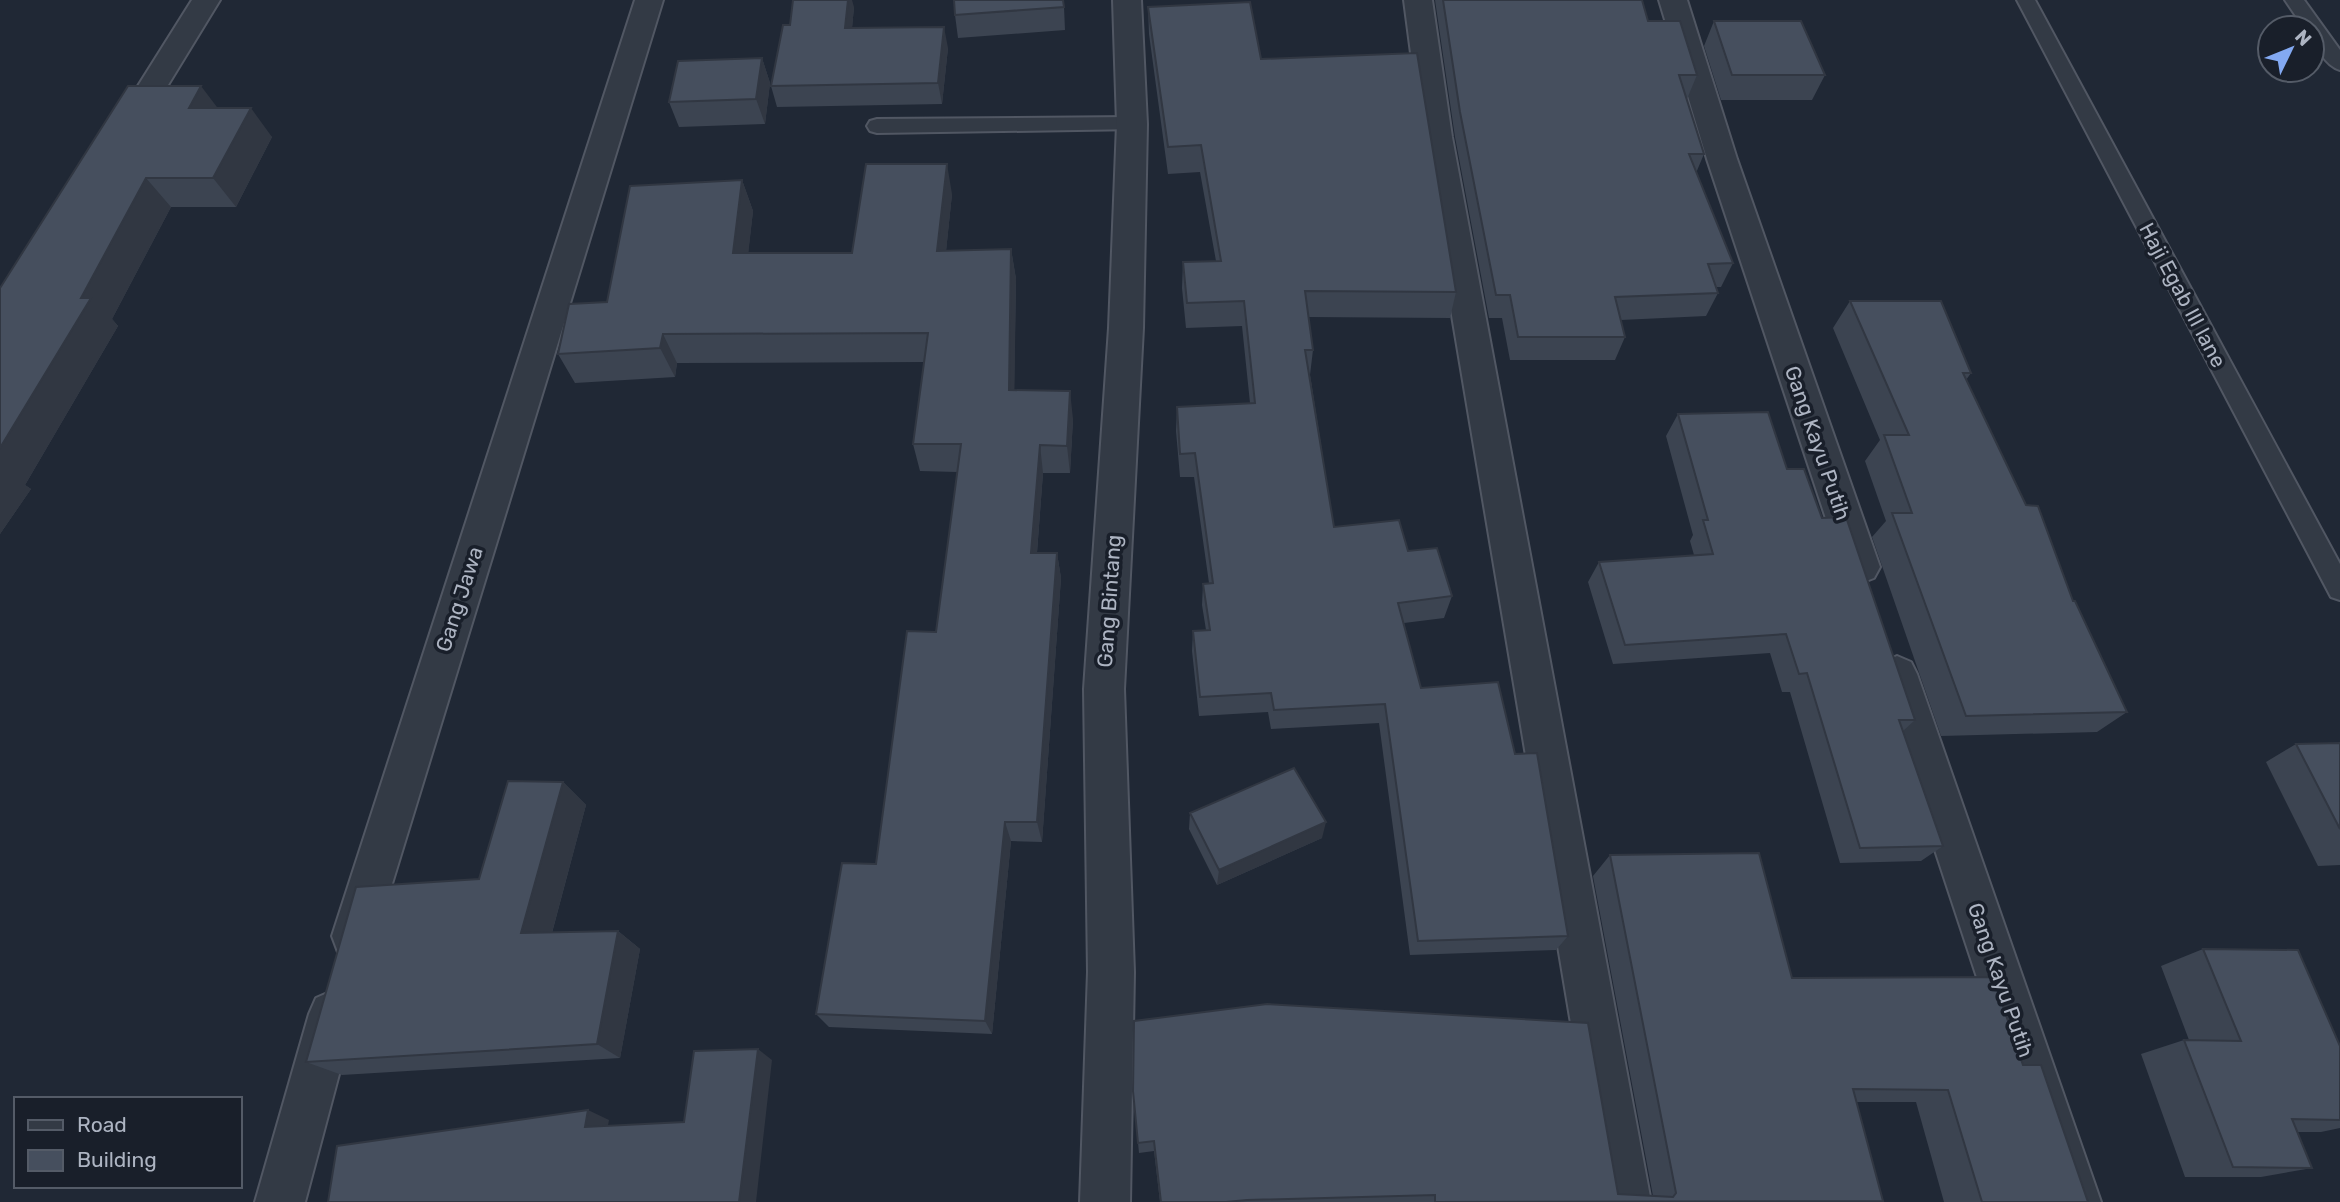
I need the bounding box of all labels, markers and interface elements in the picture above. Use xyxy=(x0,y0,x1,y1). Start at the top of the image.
north arrow xyxy=(2256,14,2326,84)
text: N xyxy=(2290,25,2316,51)
street label: Haji Egab III lane xyxy=(2134,218,2232,372)
street label: Gang Kayu Putih xyxy=(1780,362,1856,524)
street label: Gang Bintang xyxy=(1092,534,1126,668)
street label: Gang Jawa xyxy=(430,543,488,655)
street label: Gang Kayu Putih xyxy=(1963,899,2039,1061)
legend xyxy=(14,1097,242,1188)
text: Road xyxy=(77,1112,127,1137)
text: Building xyxy=(77,1147,157,1172)

